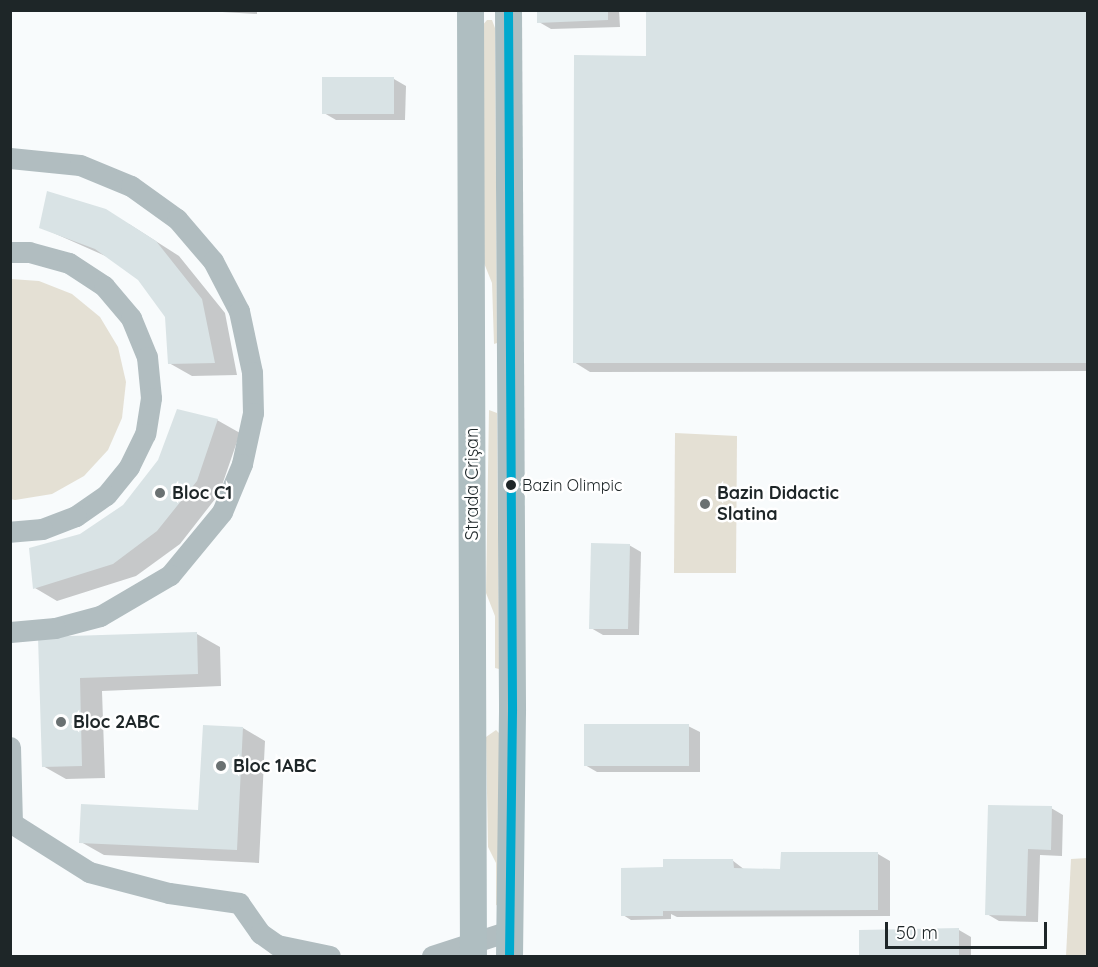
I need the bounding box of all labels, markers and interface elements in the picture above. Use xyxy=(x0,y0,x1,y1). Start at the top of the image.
street label: Strada Crișan xyxy=(461,428,483,540)
place label: Bazin Olimpic xyxy=(522,475,622,495)
marker: Bazin Olimpic xyxy=(505,479,517,491)
place label: Bloc C1 xyxy=(172,482,232,504)
place label: Bazin Didactic Slatina xyxy=(717,483,839,526)
marker: Bloc C1 xyxy=(153,486,167,500)
marker: Bazin Didactic Slatina xyxy=(698,497,712,511)
place label: Bloc 2ABC xyxy=(73,711,160,733)
marker: Bloc 2ABC xyxy=(54,715,68,729)
place label: Bloc 1ABC xyxy=(233,755,317,777)
marker: Bloc 1ABC xyxy=(214,759,228,773)
scale bar xyxy=(888,910,1050,948)
text: 50 m xyxy=(896,921,938,944)

